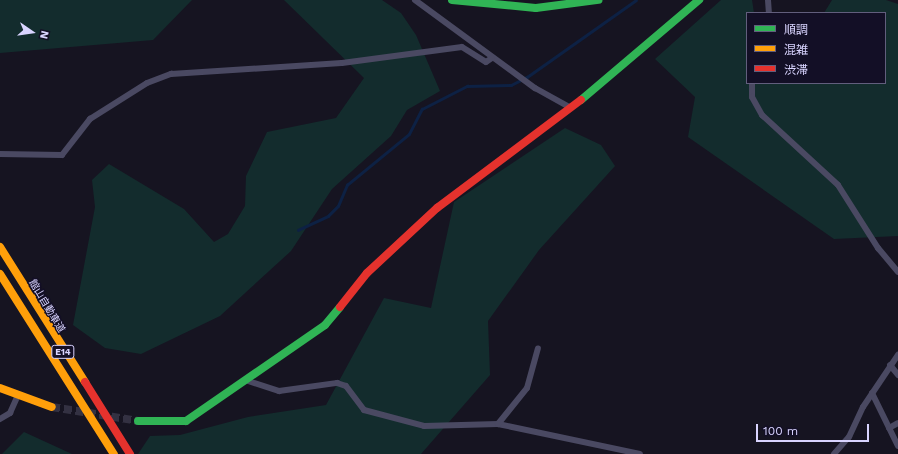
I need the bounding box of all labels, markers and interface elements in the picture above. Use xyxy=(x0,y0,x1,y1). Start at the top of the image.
north arrow xyxy=(12,12,52,52)
legend xyxy=(746,12,886,84)
text: 順調 xyxy=(784,23,808,37)
text: N xyxy=(37,29,51,40)
text: 混雑 xyxy=(784,43,808,57)
text: 渋滞 xyxy=(784,63,808,77)
street label: 館山自動車道 xyxy=(26,277,68,335)
road number: E14 xyxy=(51,345,75,359)
scale bar xyxy=(758,416,871,442)
text: 100 m xyxy=(763,424,798,438)

